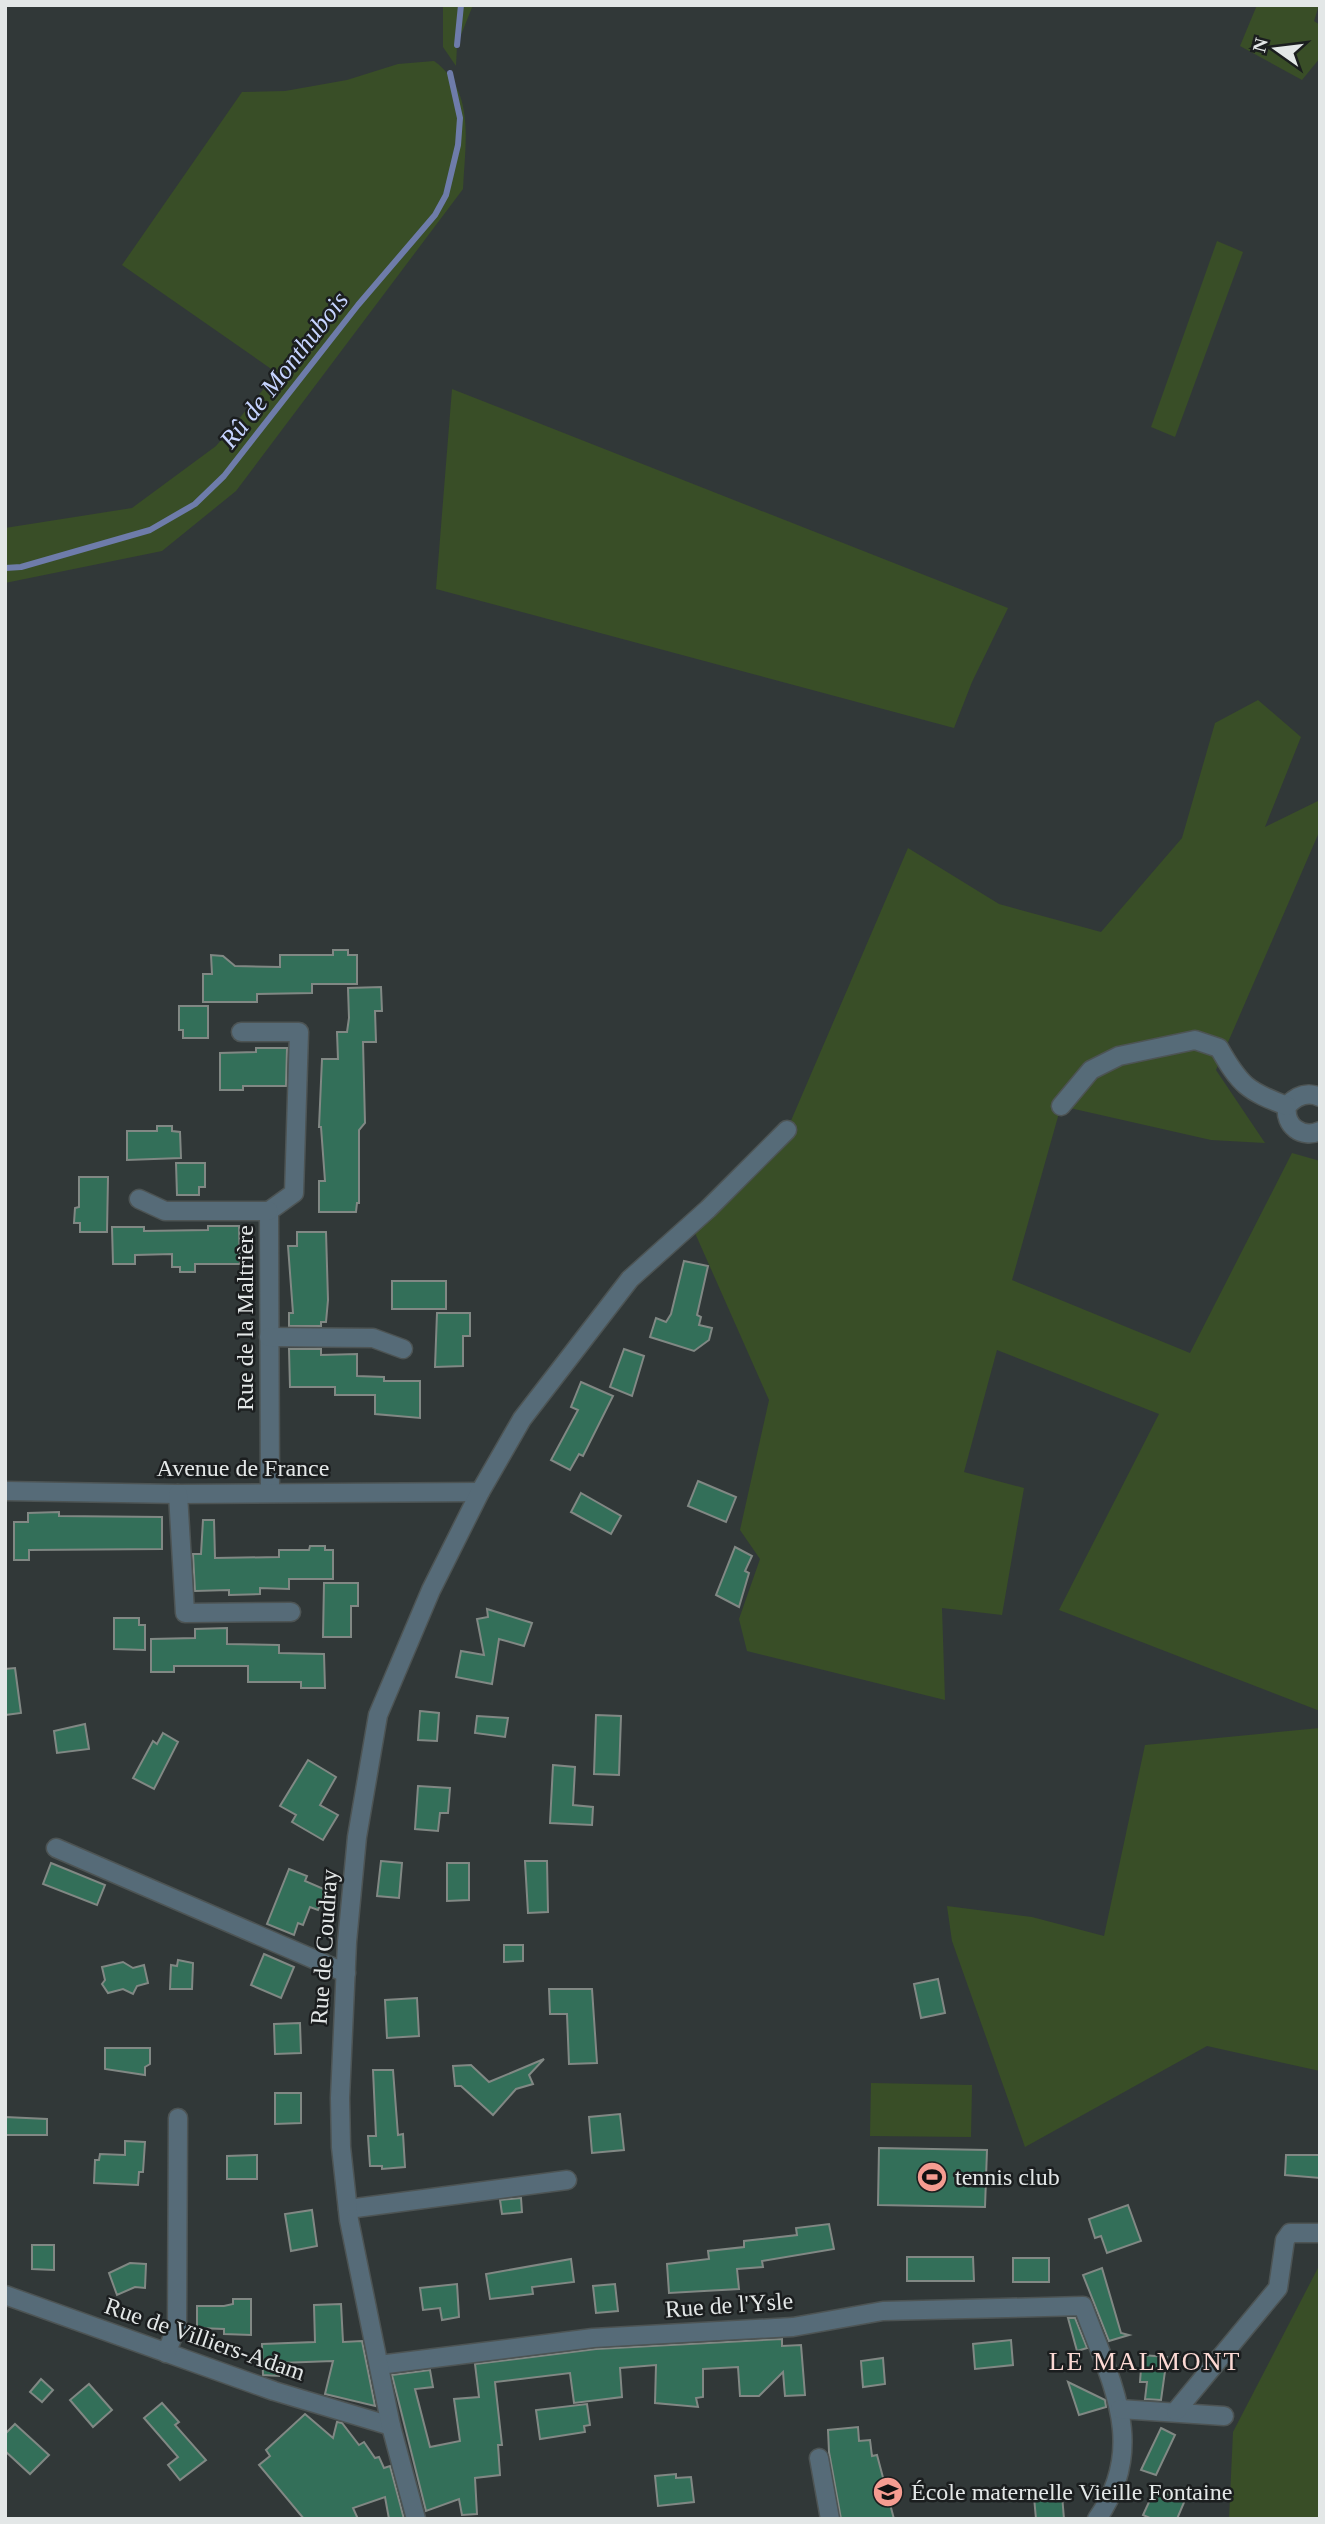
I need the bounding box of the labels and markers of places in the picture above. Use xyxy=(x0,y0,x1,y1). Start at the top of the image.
sports icon: tennis club xyxy=(915,2160,949,2194)
place label: tennis club xyxy=(955,2164,1060,2190)
school or university icon: École maternelle Vieille Fontaine xyxy=(871,2475,905,2509)
place label: École maternelle Vieille Fontaine xyxy=(911,2479,1232,2505)

